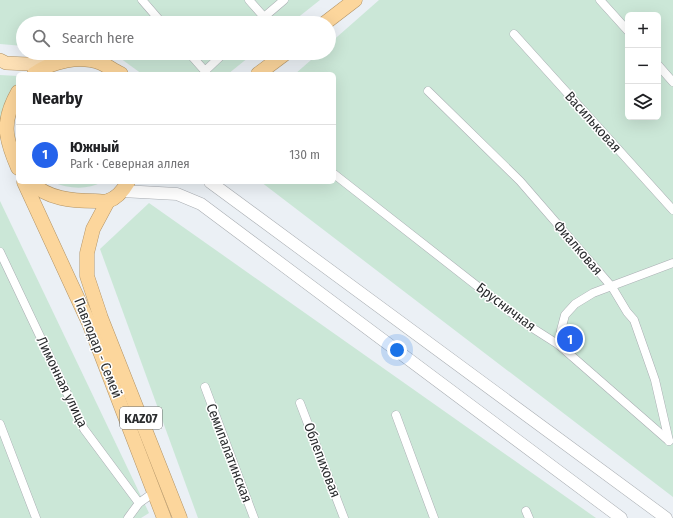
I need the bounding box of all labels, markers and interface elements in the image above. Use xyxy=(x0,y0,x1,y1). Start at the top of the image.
map controls xyxy=(625,12,661,120)
button: + xyxy=(625,12,661,48)
search box xyxy=(16,16,336,60)
icon: search xyxy=(30,27,52,49)
text: Search here xyxy=(62,29,134,47)
button: − xyxy=(625,48,661,84)
button: layers xyxy=(625,84,661,120)
text: Nearby xyxy=(32,88,83,109)
street label: Васильковая xyxy=(561,88,625,156)
text: Южный xyxy=(70,138,119,156)
text: 1 xyxy=(42,147,48,162)
text: 130 m xyxy=(289,147,320,162)
text: Park · Северная аллея xyxy=(70,156,190,171)
street label: Фиалковая xyxy=(550,217,606,279)
street label: Брусничная xyxy=(473,279,539,335)
street label: Павлодар - Семей xyxy=(70,295,126,401)
pin: 1 xyxy=(557,324,583,354)
street label: Лимонная улица xyxy=(33,334,91,430)
your location xyxy=(387,340,407,360)
street label: Семипалатинская xyxy=(202,401,256,505)
road number: KAZ07 xyxy=(120,407,162,429)
street label: Облепиховая xyxy=(300,420,344,500)

